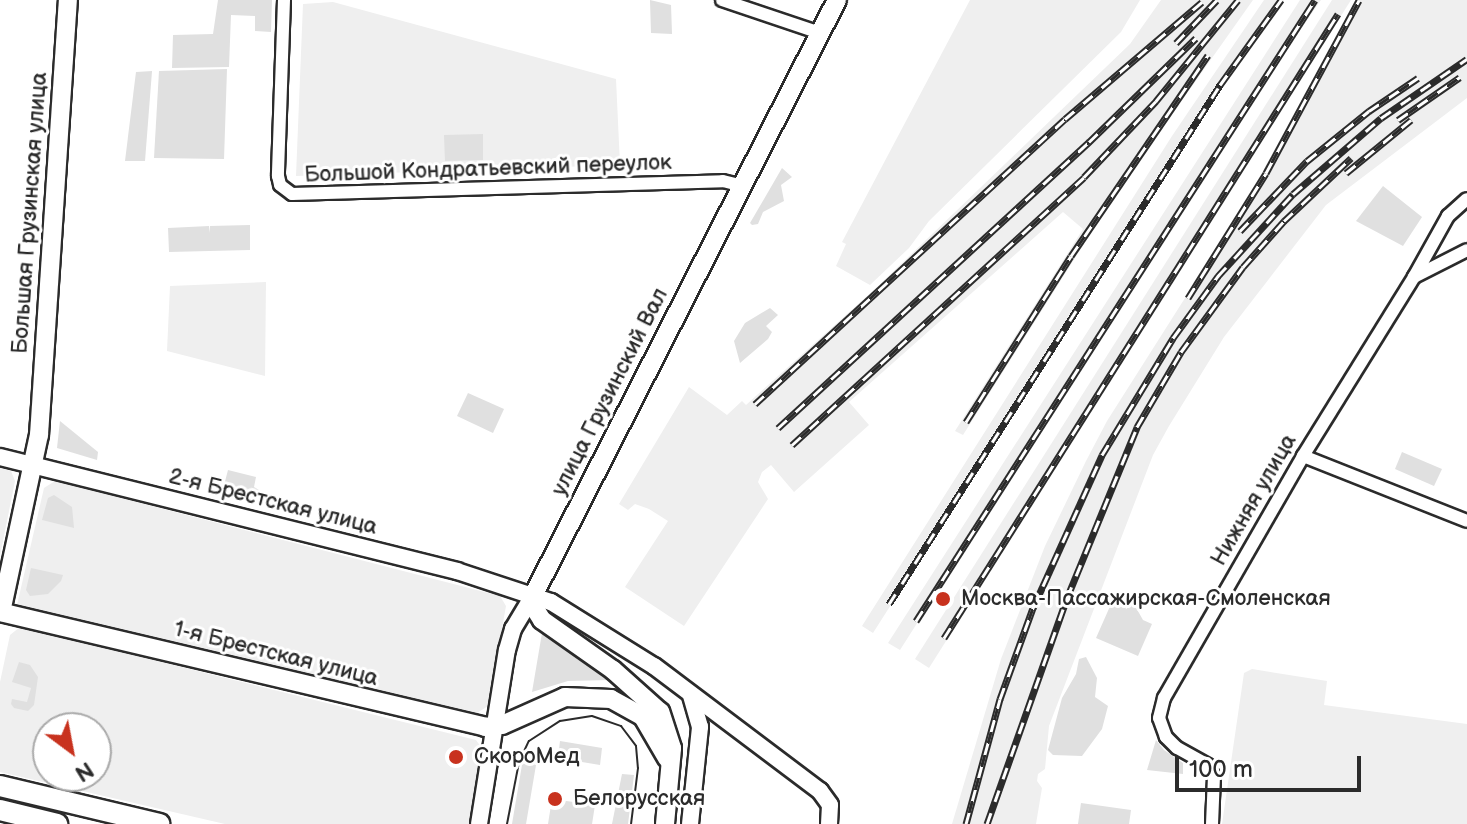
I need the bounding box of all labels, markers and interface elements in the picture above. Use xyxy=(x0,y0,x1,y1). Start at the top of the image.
street label: Большая Грузинская улица xyxy=(7,71,53,355)
street label: Большой Кондратьевский переулок xyxy=(304,149,672,189)
street label: улица Грузинский Вал xyxy=(546,284,674,500)
street label: Нижняя улица xyxy=(1206,429,1302,571)
street label: 2-я Брестская улица xyxy=(166,463,380,541)
place label: Москва-Пассажирская-Смоленская xyxy=(961,586,1331,612)
marker: Москва-Пассажирская-Смоленская xyxy=(932,588,954,610)
street label: 1-я Брестская улица xyxy=(171,616,381,692)
north arrow xyxy=(32,712,112,792)
scale bar xyxy=(1179,740,1365,790)
place label: СкороМед xyxy=(474,744,580,770)
marker: СкороМед xyxy=(445,746,467,768)
text: N xyxy=(70,755,98,787)
text: 100 m xyxy=(1189,755,1253,784)
place label: Белорусская xyxy=(573,786,705,812)
marker: Белорусская xyxy=(544,788,566,810)

